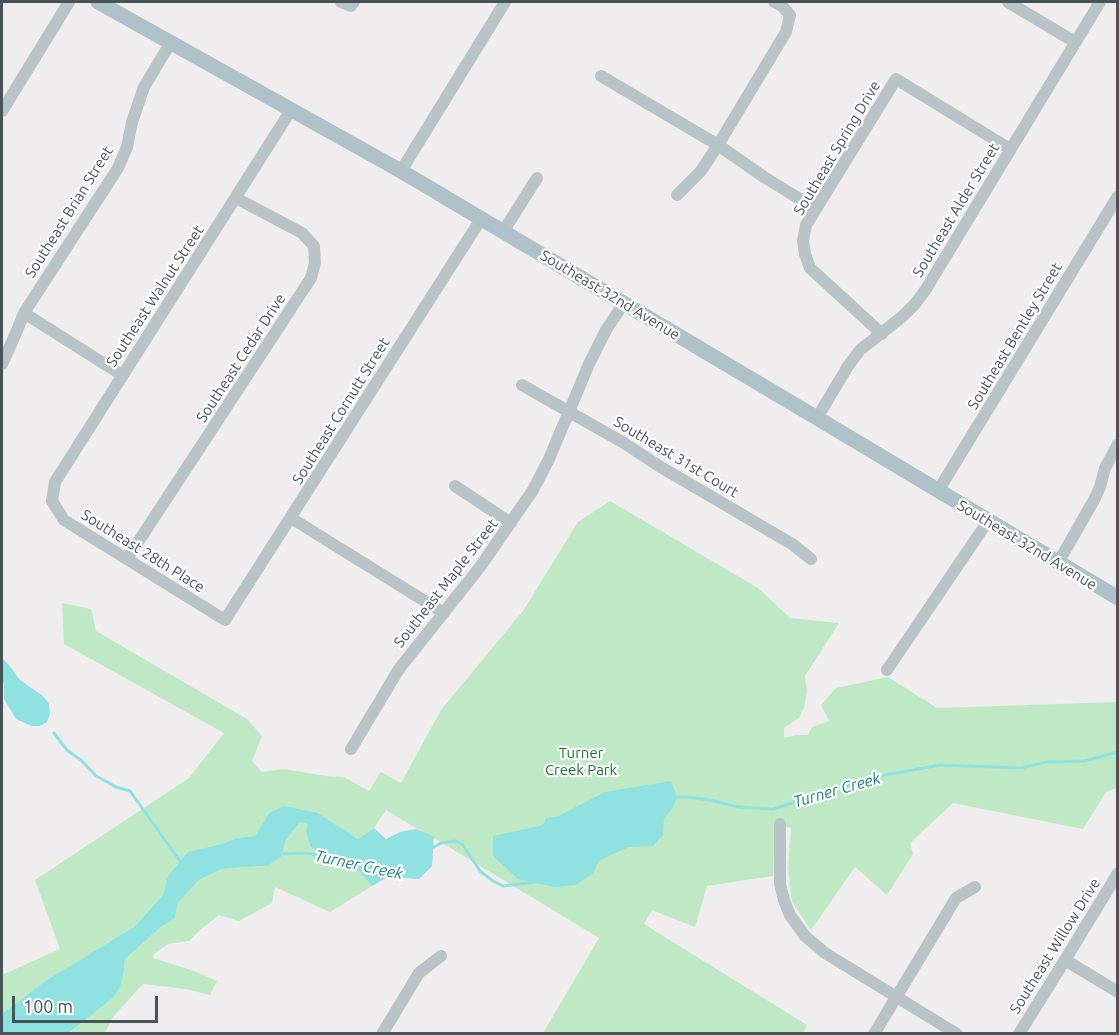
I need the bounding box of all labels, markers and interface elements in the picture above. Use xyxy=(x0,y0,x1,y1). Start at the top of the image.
street label: Southeast Spring Drive xyxy=(790,78,884,218)
street label: Southeast Alder Street xyxy=(909,140,1003,280)
street label: Southeast Brian Street xyxy=(21,143,117,281)
street label: Southeast Walnut Street xyxy=(103,222,207,370)
street label: Southeast 32nd Avenue xyxy=(537,246,683,344)
street label: Southeast Bentley Street xyxy=(964,259,1066,413)
street label: Southeast Cedar Drive xyxy=(193,290,289,426)
street label: Southeast Cornutt Street xyxy=(288,334,394,488)
street label: Southeast 31st Court xyxy=(610,413,742,501)
street label: Southeast 32nd Avenue xyxy=(954,496,1100,594)
street label: Southeast 28th Place xyxy=(78,506,208,596)
street label: Southeast Maple Street xyxy=(390,515,502,651)
park label: Turner Creek Park xyxy=(545,744,617,779)
water label: Turner Creek xyxy=(791,768,883,812)
water label: Turner Creek xyxy=(313,846,405,884)
street label: Southeast Willow Drive xyxy=(1006,875,1104,1017)
scale bar xyxy=(15,984,160,1022)
text: 100 m xyxy=(23,996,73,1016)

